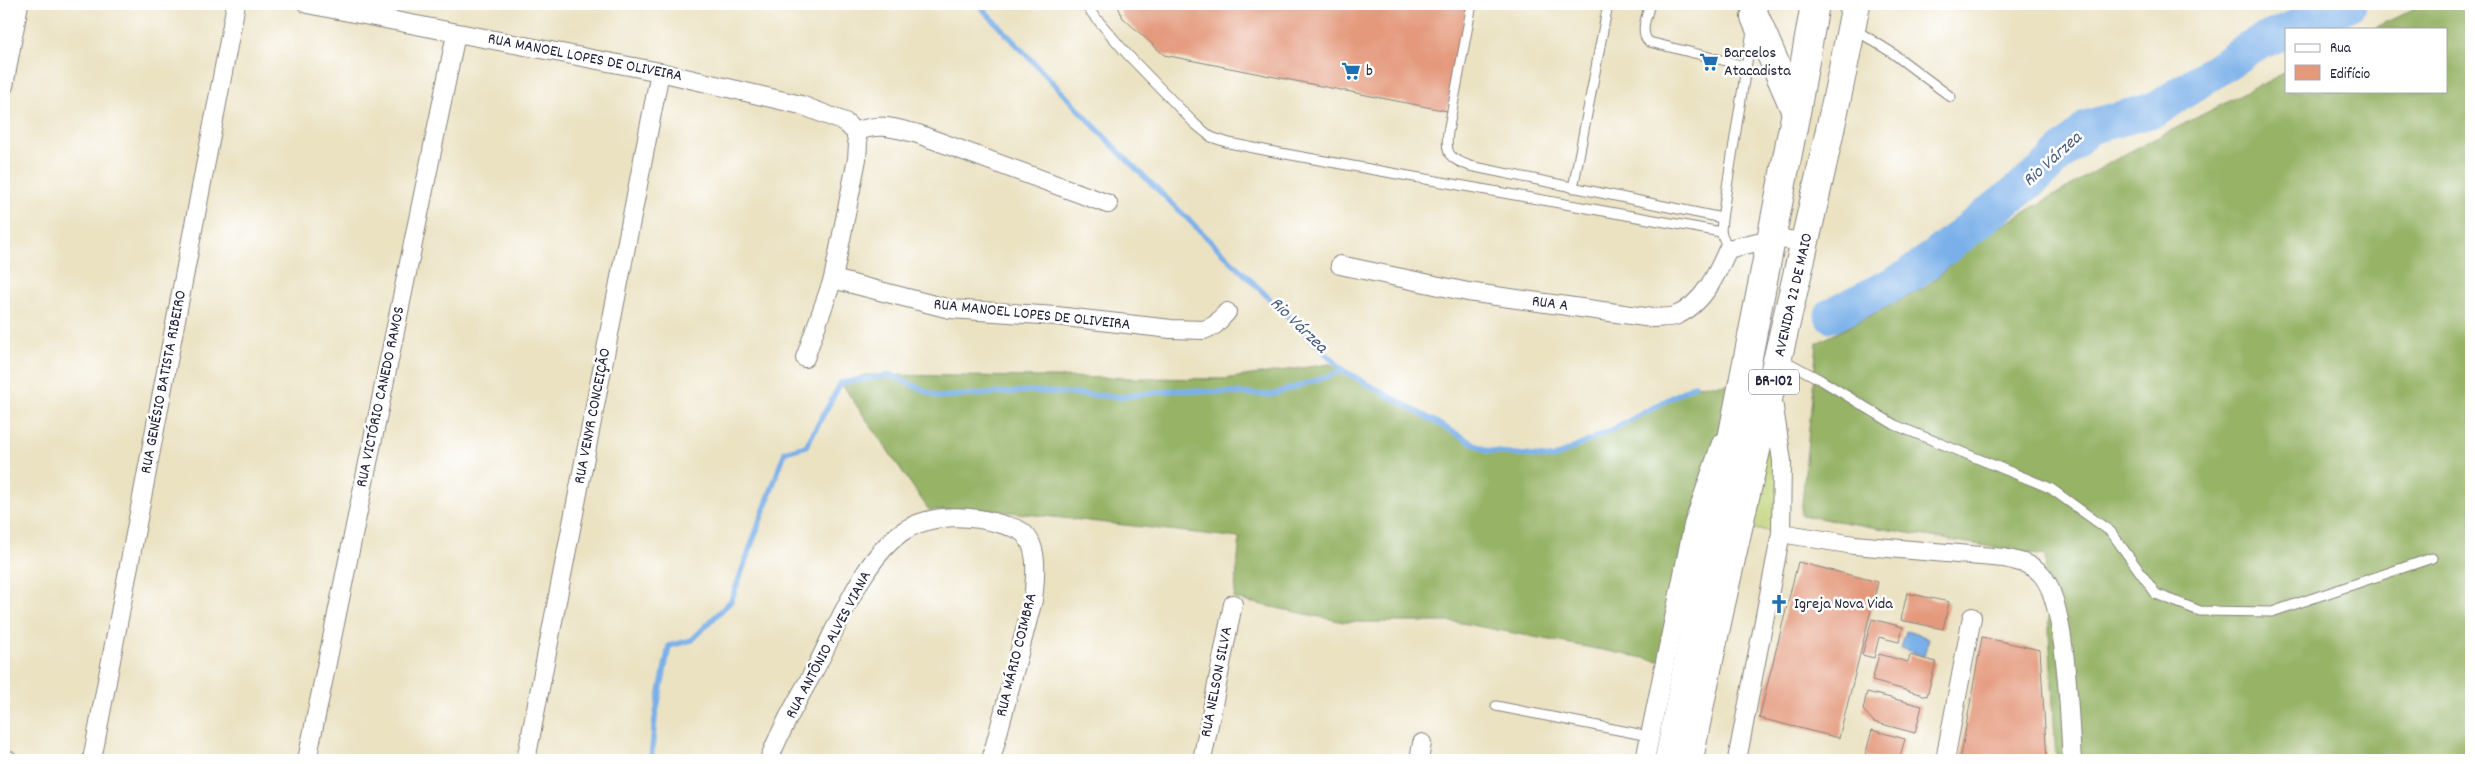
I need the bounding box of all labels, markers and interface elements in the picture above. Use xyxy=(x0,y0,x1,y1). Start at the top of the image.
street label: RUA MANOEL LOPES DE OLIVEIRA xyxy=(486,28,685,88)
legend xyxy=(2285,28,2448,92)
text: Rua xyxy=(2330,38,2352,60)
place label: Barcelos Atacadista xyxy=(1724,42,1791,83)
supermarket icon: Barcelos Atacadista xyxy=(1698,51,1720,73)
supermarket icon: b xyxy=(1340,60,1362,82)
place label: b xyxy=(1366,60,1373,83)
text: Edifício xyxy=(2330,64,2370,86)
water label: Rio Várzea xyxy=(2018,126,2089,193)
street label: AVENIDA 22 DE MAIO xyxy=(1769,231,1819,359)
street label: RUA GENÉSIO BATISTA RIBEIRO xyxy=(135,288,193,476)
street label: RUA A xyxy=(1530,290,1570,318)
water label: Rio Várzea xyxy=(1264,292,1334,361)
street label: RUA MANOEL LOPES DE OLIVEIRA xyxy=(932,293,1132,337)
street label: RUA VICTÓRIO CANEDO RAMOS xyxy=(351,305,411,489)
street label: RUA VENYR CONCEIÇÃO xyxy=(569,346,617,486)
road number: BR-102 xyxy=(1749,370,1799,394)
street label: RUA ANTÔNIO ALVES VIANA xyxy=(780,567,878,723)
street label: RUA MÁRIO COIMBRA xyxy=(991,591,1044,719)
church icon: Igreja Nova Vida xyxy=(1768,593,1790,615)
place label: Igreja Nova Vida xyxy=(1794,593,1893,616)
street label: RUA NELSON SILVA xyxy=(1195,624,1239,739)

